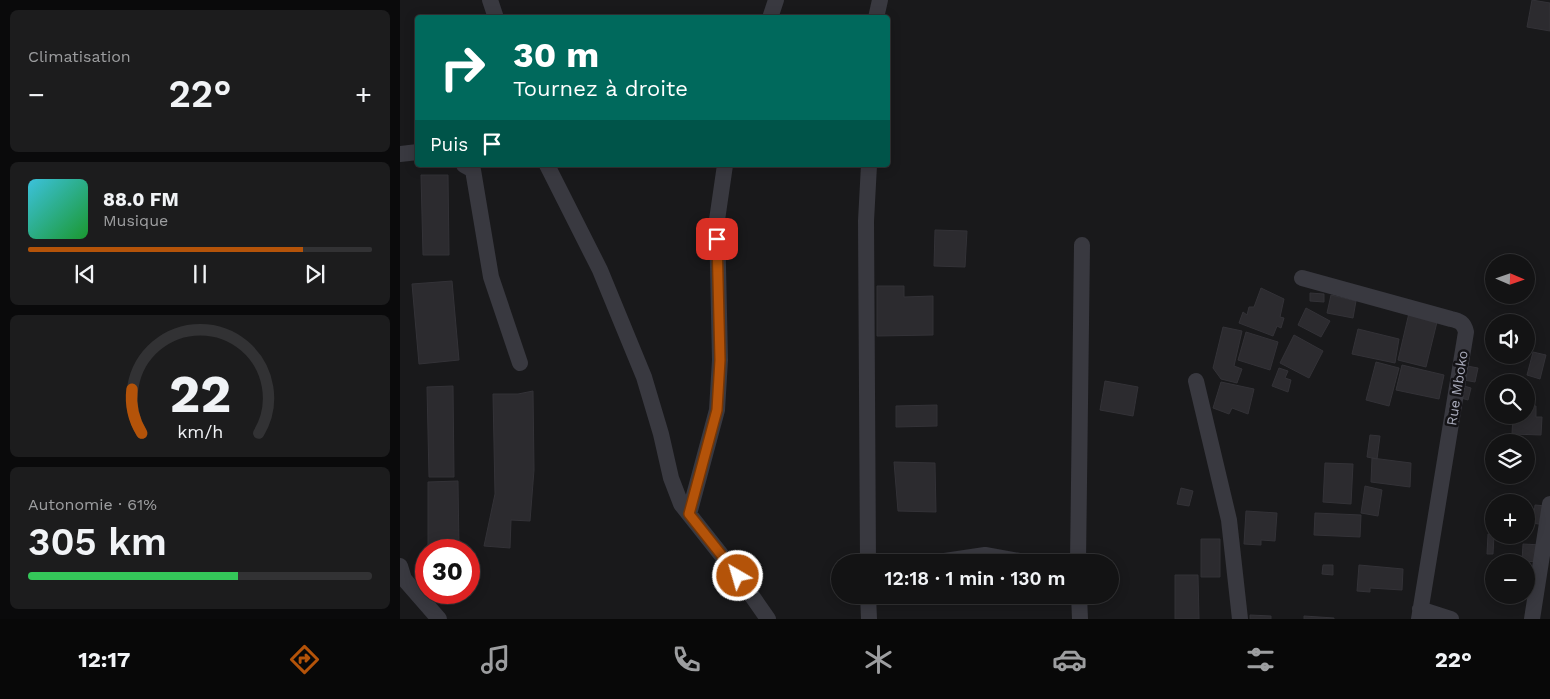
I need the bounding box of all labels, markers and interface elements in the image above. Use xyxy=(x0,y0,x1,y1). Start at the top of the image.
text: 30 m xyxy=(513,34,599,76)
icon: right xyxy=(430,35,495,100)
text: Climatisation xyxy=(28,47,131,66)
text: 22° xyxy=(168,72,232,116)
text: Tournez à droite xyxy=(513,76,688,101)
text: − xyxy=(28,78,45,111)
text: + xyxy=(355,78,372,111)
icon: arrive xyxy=(478,130,506,158)
text: Puis xyxy=(430,133,468,156)
text: 88.0 FM xyxy=(103,188,179,211)
text: Musique xyxy=(103,211,168,230)
pin xyxy=(696,218,738,260)
icon: arrive xyxy=(703,225,731,253)
north arrow xyxy=(1485,254,1535,304)
map controls xyxy=(1485,254,1535,604)
icon: previous xyxy=(71,260,99,288)
icon: pause xyxy=(186,260,214,288)
icon: next xyxy=(301,260,329,288)
button: sound xyxy=(1485,314,1535,364)
street label: Rue Mboko xyxy=(1443,349,1471,427)
text: 22 xyxy=(169,364,231,425)
button: search xyxy=(1485,374,1535,424)
text: km/h xyxy=(177,421,223,442)
button: layers xyxy=(1485,434,1535,484)
button: + xyxy=(1485,494,1535,544)
text: Autonomie · 61% xyxy=(28,495,157,514)
text: 305 km xyxy=(28,520,167,564)
speed limit sign: 30 xyxy=(415,539,480,604)
position arrow xyxy=(711,549,763,601)
button: − xyxy=(1485,554,1535,604)
text: 12:18 · 1 min · 130 m xyxy=(885,567,1065,590)
icon: directions xyxy=(287,642,322,677)
icon: music xyxy=(478,642,513,677)
icon: phone xyxy=(669,642,704,677)
icon: climate xyxy=(861,642,896,677)
icon: car xyxy=(1052,642,1087,677)
icon: filters xyxy=(1243,642,1278,677)
text: 12:17 xyxy=(78,647,130,672)
text: 22° xyxy=(1435,647,1472,672)

